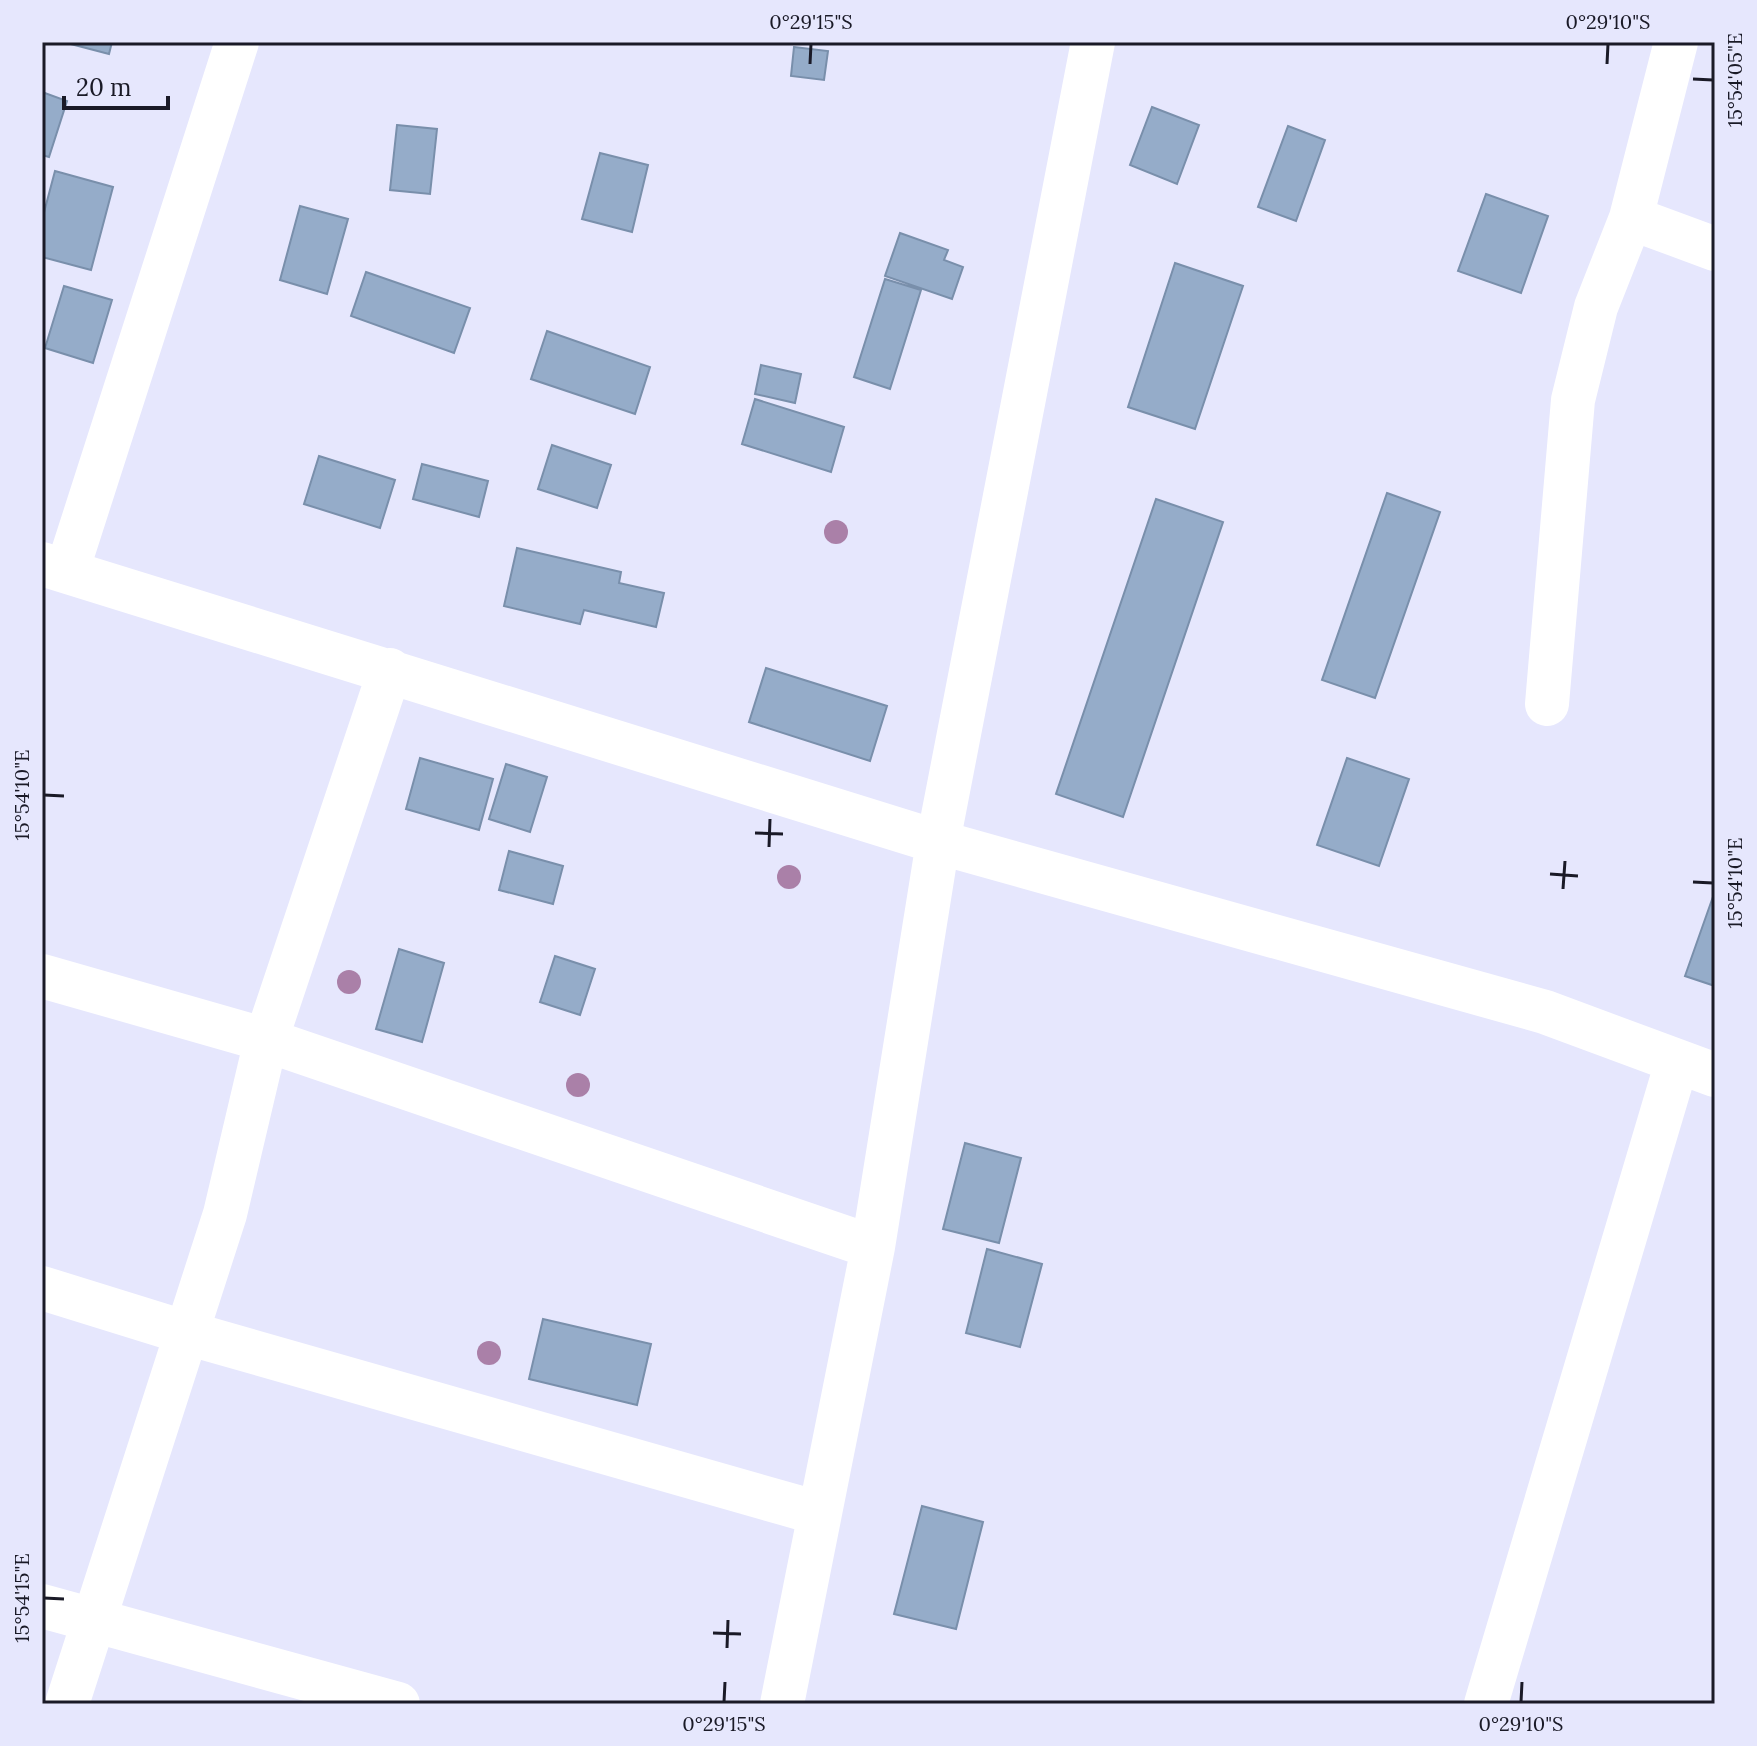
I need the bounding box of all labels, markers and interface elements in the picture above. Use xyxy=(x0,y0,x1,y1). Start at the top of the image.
text: 0°29'15"S xyxy=(769,9,853,34)
text: 0°29'10"S xyxy=(1566,9,1650,34)
text: 15°54'05"E xyxy=(1722,33,1747,127)
scale bar xyxy=(64,60,168,110)
text: 20 m xyxy=(76,72,132,103)
text: 15°54'10"E xyxy=(9,750,34,841)
text: 15°54'10"E xyxy=(1722,838,1747,929)
text: 15°54'15"E xyxy=(9,1553,34,1643)
text: 0°29'15"S xyxy=(682,1711,766,1736)
text: 0°29'10"S xyxy=(1479,1711,1563,1736)

